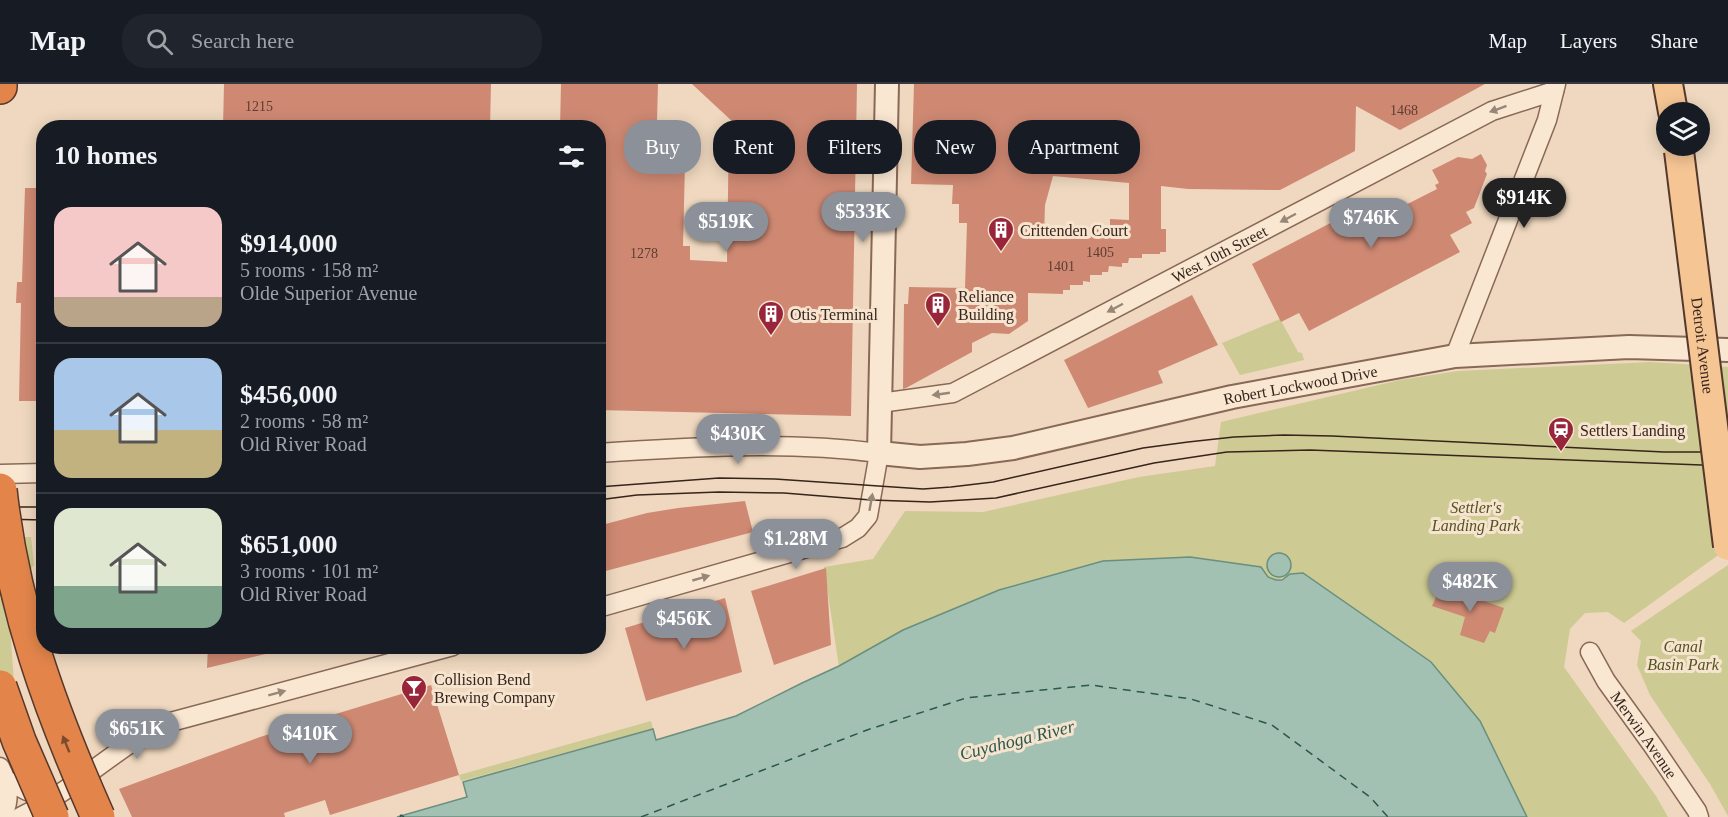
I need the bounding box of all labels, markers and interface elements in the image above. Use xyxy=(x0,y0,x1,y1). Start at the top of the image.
search box xyxy=(122,14,542,68)
text: Map xyxy=(30,25,86,56)
icon: search xyxy=(143,25,176,58)
text: Search here xyxy=(191,28,294,53)
text: Map xyxy=(1489,29,1527,53)
text: Layers xyxy=(1560,29,1617,53)
text: Share xyxy=(1650,29,1698,53)
house number: 1215 xyxy=(245,99,273,114)
map controls xyxy=(1656,102,1710,156)
button: layers xyxy=(1656,102,1710,156)
house number: 1468 xyxy=(1390,103,1418,118)
one-way arrow xyxy=(1489,105,1507,115)
chip: Buy xyxy=(624,120,701,174)
chip: Rent xyxy=(713,120,795,174)
chip: Filters xyxy=(807,120,902,174)
chip: New xyxy=(914,120,996,174)
chip: Apartment xyxy=(1008,120,1140,174)
icon: filters xyxy=(555,140,588,173)
text: 10 homes xyxy=(54,141,157,170)
pin: $914K xyxy=(1482,178,1566,229)
text: $914K xyxy=(1496,186,1552,208)
pin: $533K xyxy=(821,192,905,243)
pin: $746K xyxy=(1329,198,1413,249)
text: $533K xyxy=(835,200,891,222)
pin: $519K xyxy=(684,202,768,253)
text: $746K xyxy=(1343,206,1399,228)
text: $519K xyxy=(698,210,754,232)
one-way arrow xyxy=(1279,213,1296,223)
building icon: Crittenden Court xyxy=(986,215,1016,253)
place label: Crittenden Court xyxy=(1020,222,1129,239)
street label: West 10th Street xyxy=(1168,222,1270,286)
text: $914,000 xyxy=(240,229,338,258)
icon: home xyxy=(102,231,174,303)
house number: 1405 xyxy=(1086,245,1114,260)
house number: 1278 xyxy=(630,246,658,261)
text: 5 rooms · 158 m² xyxy=(240,259,378,281)
house number: 1401 xyxy=(1047,259,1075,274)
text: Olde Superior Avenue xyxy=(240,282,417,304)
place label: Reliance Building xyxy=(958,288,1014,324)
building icon: Reliance Building xyxy=(923,290,953,328)
street label: Detroit Avenue xyxy=(1689,296,1718,395)
building icon: Otis Terminal xyxy=(756,299,786,337)
one-way arrow xyxy=(1106,303,1123,313)
place label: Otis Terminal xyxy=(790,306,878,323)
street label: Robert Lockwood Drive xyxy=(1221,362,1379,407)
text: $456,000 xyxy=(240,380,338,409)
icon: home xyxy=(102,382,174,454)
one-way arrow xyxy=(931,390,950,399)
text: 2 rooms · 58 m² xyxy=(240,410,368,432)
pin: $430K xyxy=(696,414,780,465)
station icon: Settlers Landing xyxy=(1546,415,1576,453)
text: $430K xyxy=(710,422,766,444)
place label: Settlers Landing xyxy=(1580,422,1685,440)
text: Old River Road xyxy=(240,433,367,455)
one-way arrow xyxy=(866,492,875,511)
park label: Settler's Landing Park xyxy=(1431,499,1521,535)
pin: $1.28M xyxy=(747,519,845,570)
text: $1.28M xyxy=(764,527,828,549)
text: $651,000 xyxy=(240,530,338,559)
icon: home xyxy=(102,532,174,604)
text: 3 rooms · 101 m² xyxy=(240,560,378,582)
pin: $482K xyxy=(1428,562,1512,613)
text: $482K xyxy=(1442,570,1498,592)
one-way arrow xyxy=(693,573,711,582)
text: Old River Road xyxy=(240,583,367,605)
pin: $456K xyxy=(642,599,726,650)
text: $456K xyxy=(656,607,712,629)
park label: Canal Basin Park xyxy=(1647,638,1720,673)
place label: Collision Bend Brewing Company xyxy=(434,671,555,707)
bar icon: Collision Bend Brewing Company xyxy=(399,673,429,711)
one-way arrow xyxy=(268,688,287,698)
street label: Merwin Avenue xyxy=(1608,688,1681,781)
pin: $651K xyxy=(95,709,179,760)
pin: $410K xyxy=(268,714,352,765)
water label: Cuyahoga River xyxy=(958,716,1077,764)
text: $651K xyxy=(109,717,165,739)
text: $410K xyxy=(282,722,338,744)
one-way arrow xyxy=(61,735,70,753)

